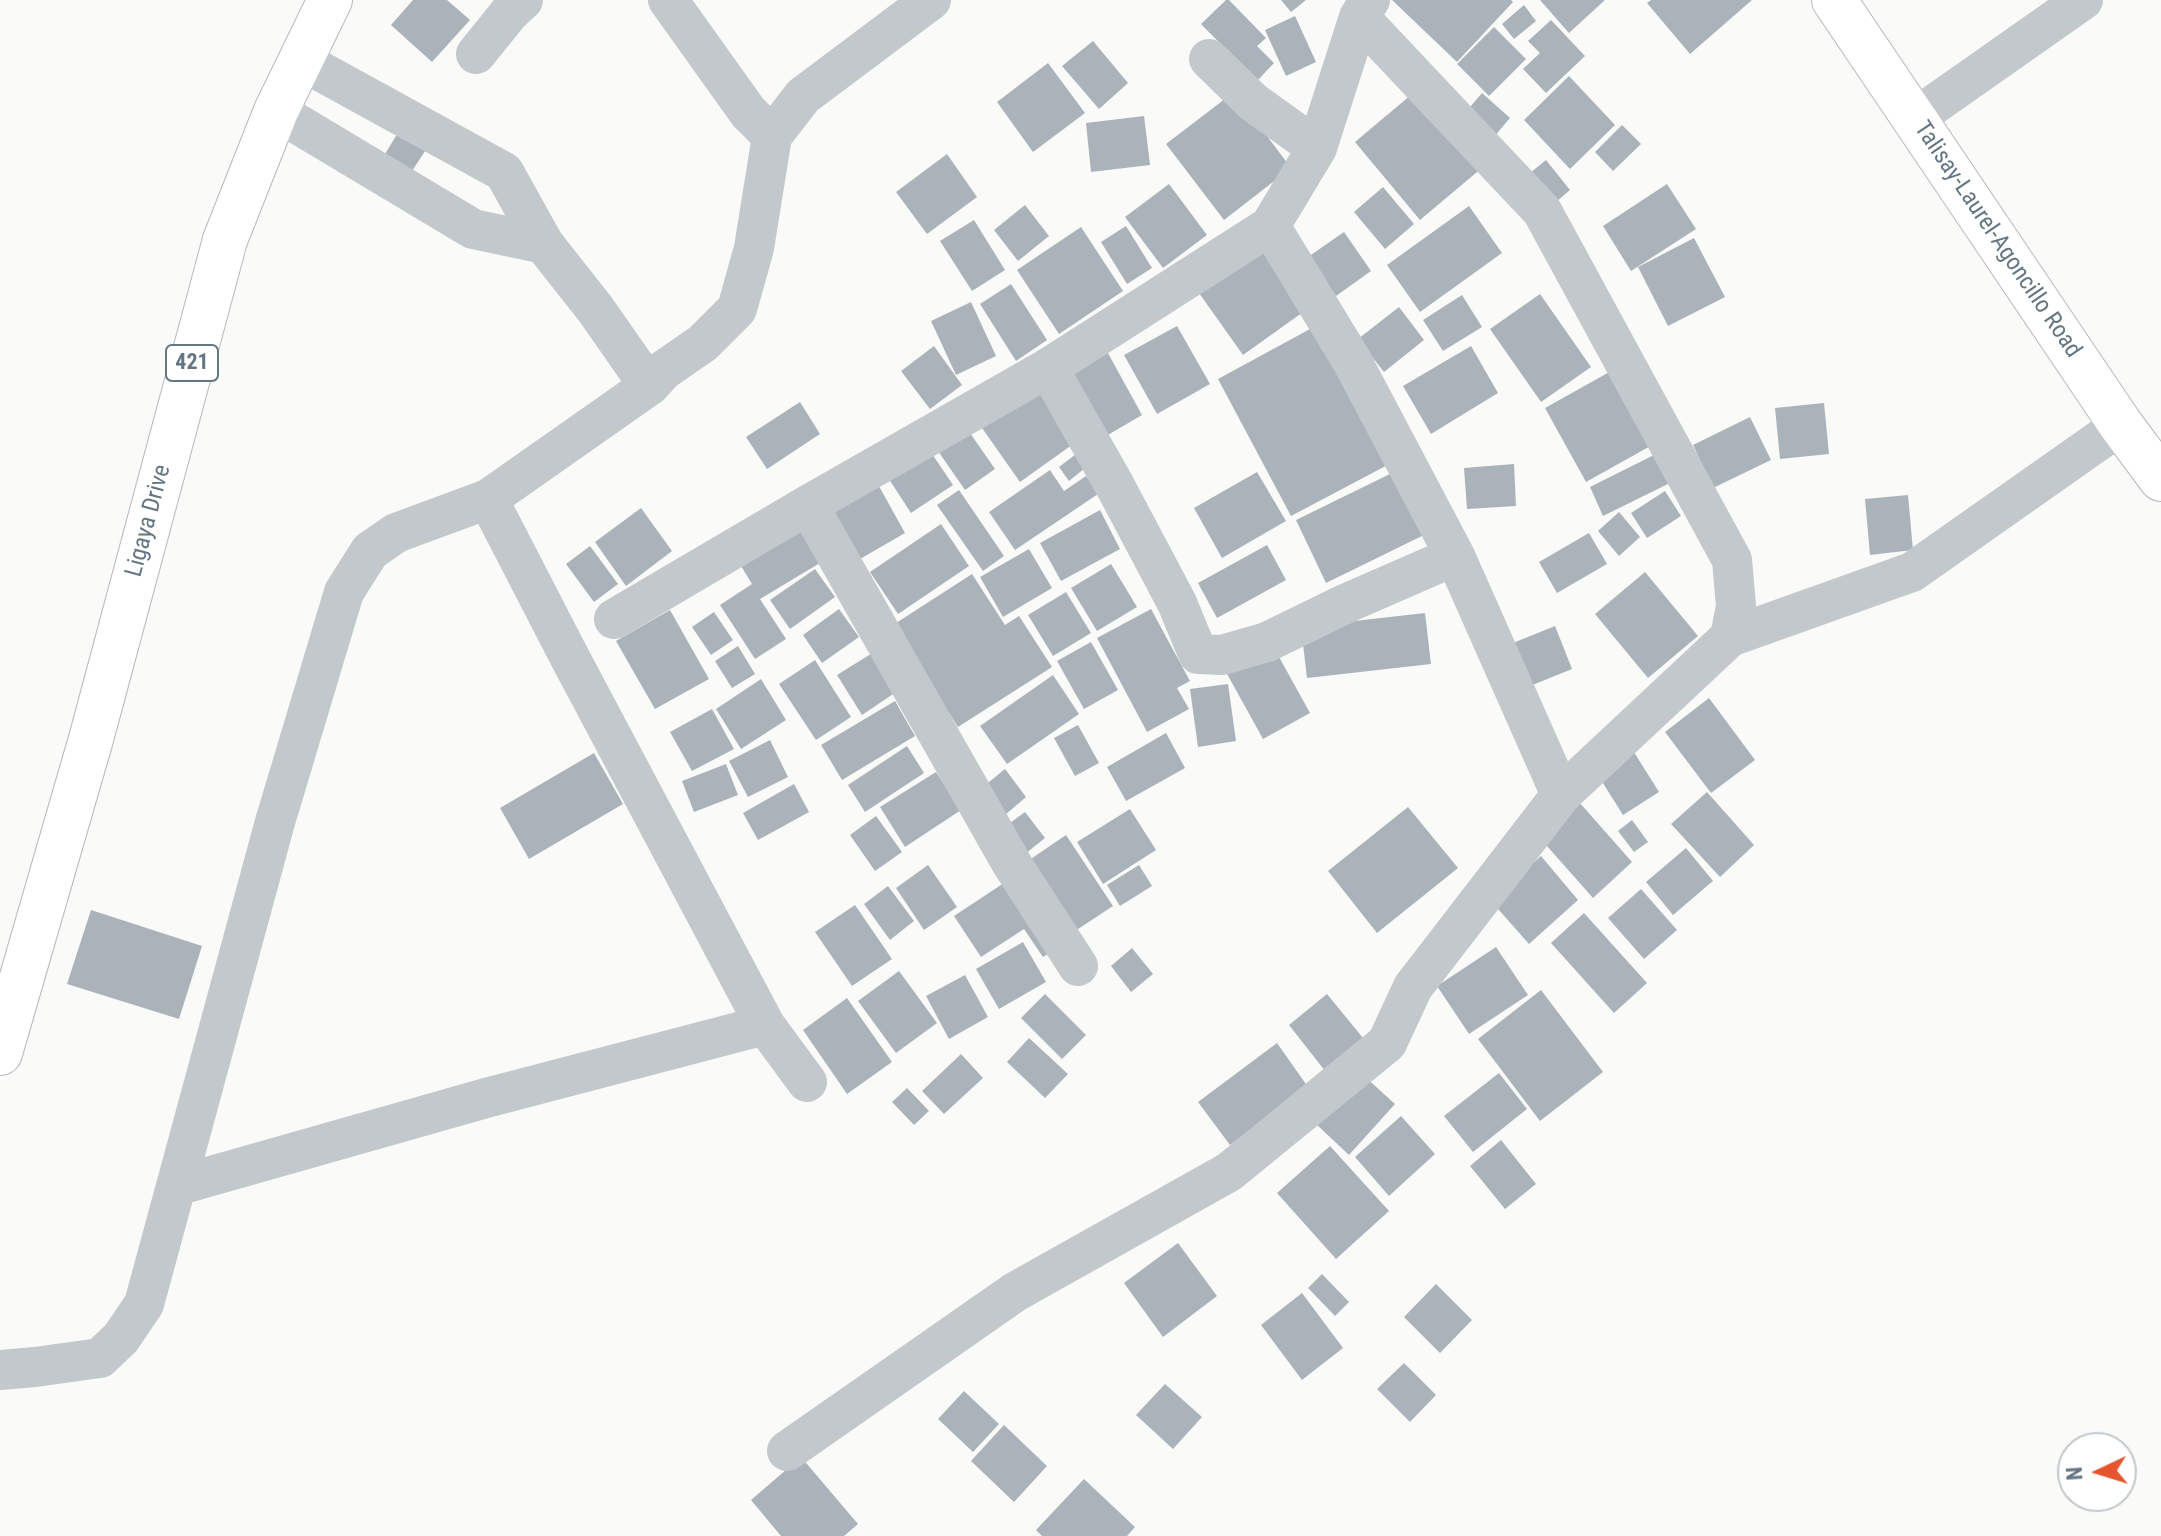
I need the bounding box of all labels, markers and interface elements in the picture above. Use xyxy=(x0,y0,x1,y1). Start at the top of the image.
street label: Talisay-Laurel-Agoncillo Road xyxy=(1907,116,2087,364)
road number: 421 xyxy=(166,345,218,381)
street label: Ligaya Drive xyxy=(120,462,178,580)
north arrow xyxy=(2057,1432,2137,1512)
text: N xyxy=(2062,1466,2087,1481)

